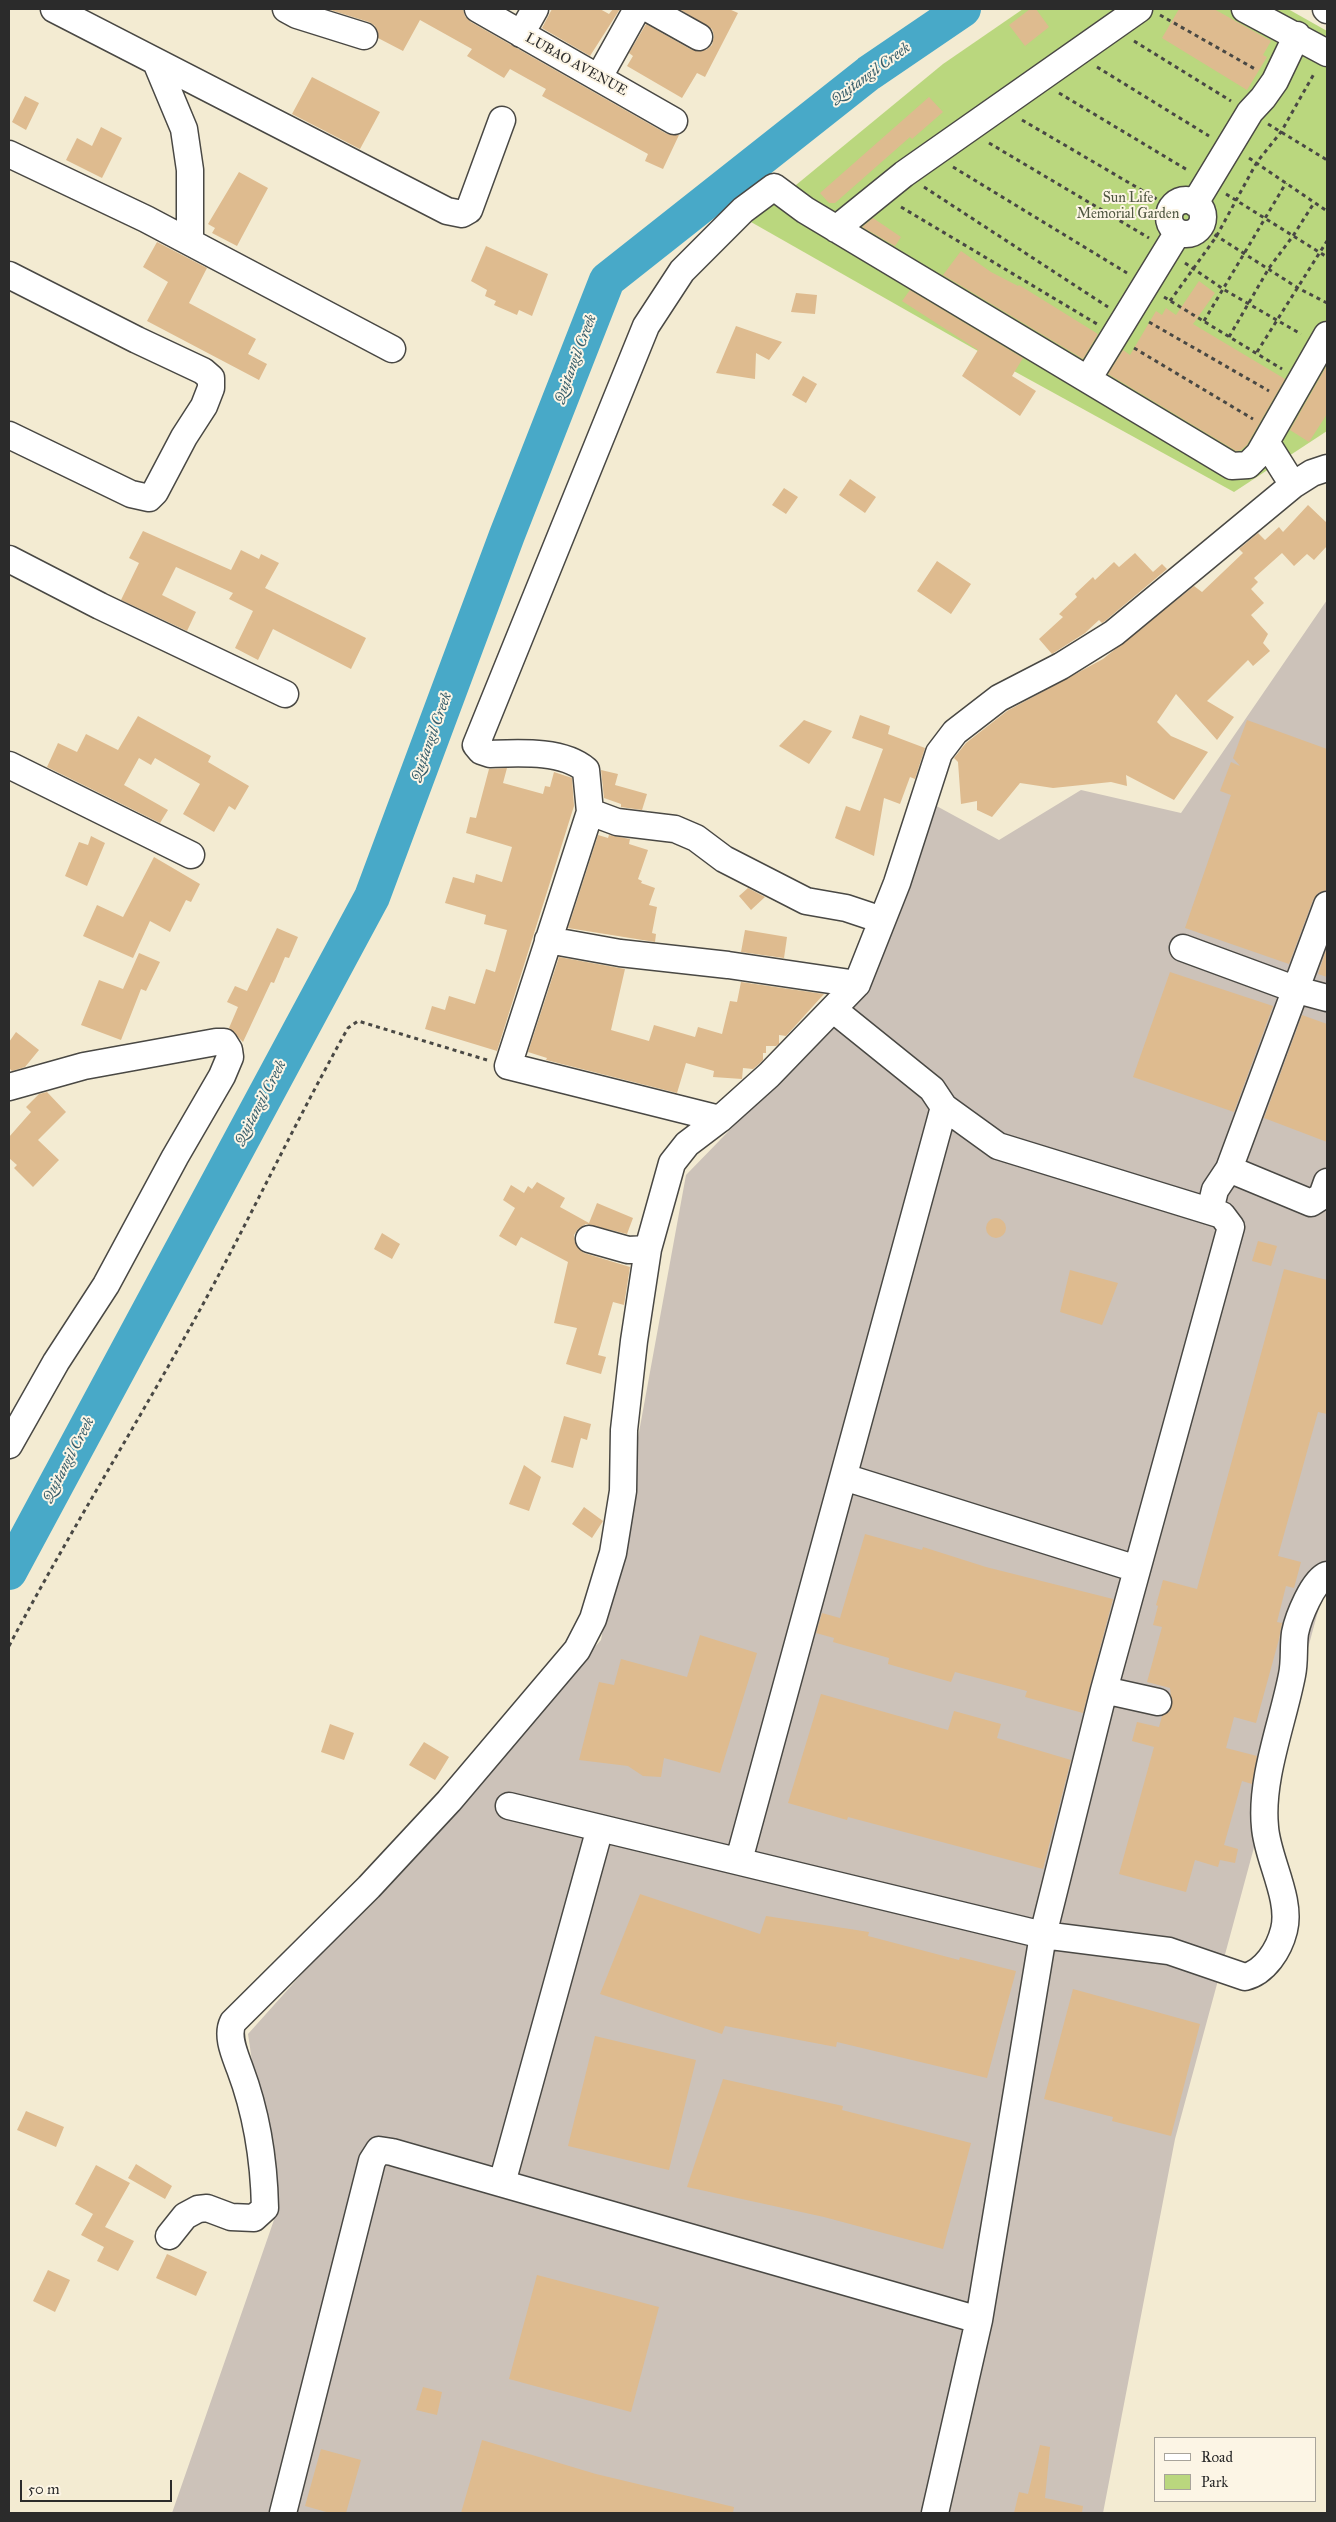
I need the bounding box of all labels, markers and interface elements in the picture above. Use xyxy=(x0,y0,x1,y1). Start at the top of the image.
street label: LUBAO AVENUE xyxy=(522,30,630,100)
water label: Quitangil Creek xyxy=(828,39,914,109)
park label: Sun Life Memorial Garden xyxy=(1077,191,1179,223)
water label: Quitangil Creek xyxy=(551,312,601,406)
water label: Quitangil Creek xyxy=(408,690,456,784)
water label: Quitangil Creek xyxy=(231,1057,291,1149)
water label: Quitangil Creek xyxy=(39,1414,99,1506)
legend xyxy=(1154,2437,1316,2502)
text: Road xyxy=(1201,2448,1233,2466)
scale bar xyxy=(22,2470,175,2502)
text: Park xyxy=(1201,2473,1228,2491)
text: 50 m xyxy=(28,2480,60,2498)

